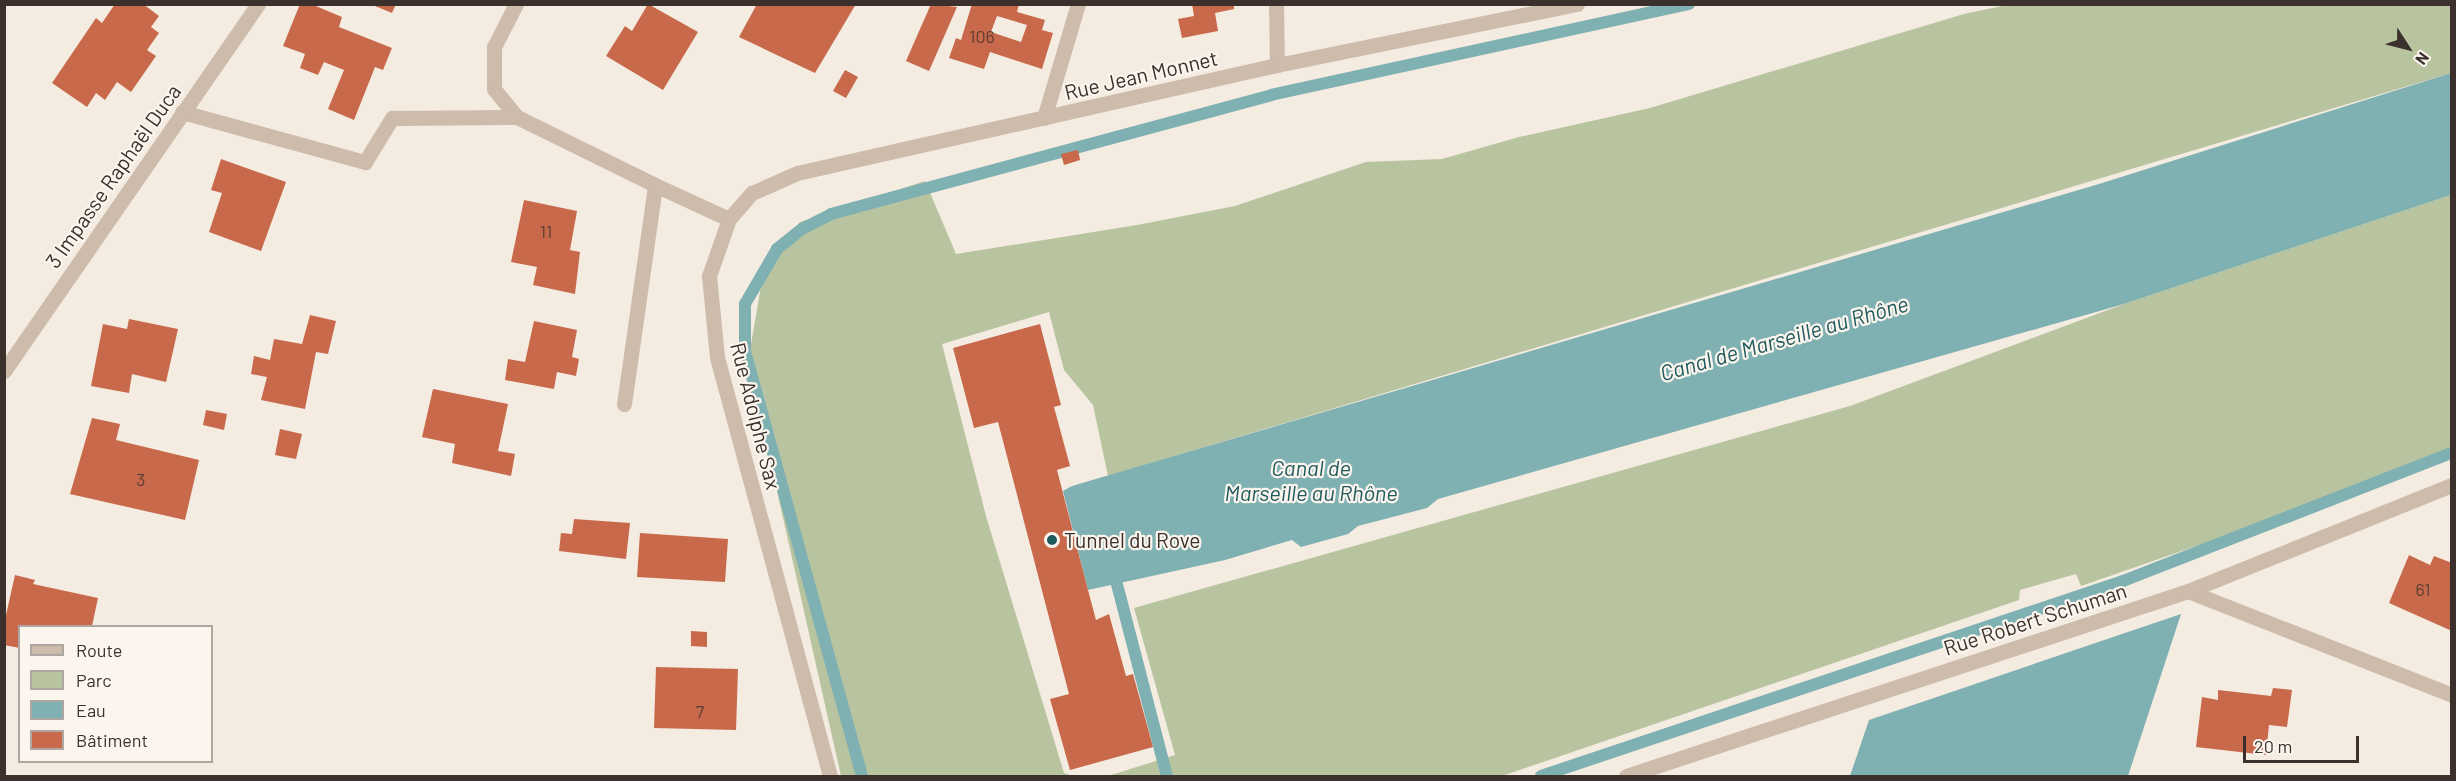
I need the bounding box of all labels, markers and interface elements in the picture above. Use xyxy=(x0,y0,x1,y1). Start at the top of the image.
north arrow xyxy=(2378,18,2438,78)
house number: 106 xyxy=(969,25,995,47)
street label: Rue Jean Monnet xyxy=(1062,45,1220,105)
text: N xyxy=(2412,49,2434,69)
street label: 3 Impasse Raphaël Duca xyxy=(40,79,186,273)
house number: 11 xyxy=(540,220,552,242)
water label: Canal de Marseille au Rhône xyxy=(1657,290,1911,386)
street label: Rue Adolphe Sax xyxy=(726,340,786,492)
water label: Canal de Marseille au Rhône xyxy=(1224,454,1398,506)
house number: 3 xyxy=(136,468,146,490)
place label: Tunnel du Rove xyxy=(1064,527,1201,553)
marker: Tunnel du Rove xyxy=(1045,533,1059,547)
street label: Rue Robert Schuman xyxy=(1940,577,2130,661)
house number: 61 xyxy=(2415,578,2431,600)
legend xyxy=(18,625,213,763)
text: Route xyxy=(76,639,122,661)
text: Parc xyxy=(76,669,112,691)
text: Eau xyxy=(76,699,106,721)
house number: 7 xyxy=(696,700,704,722)
scale bar xyxy=(2246,724,2362,762)
text: Bâtiment xyxy=(76,729,148,751)
text: 20 m xyxy=(2254,735,2292,757)

